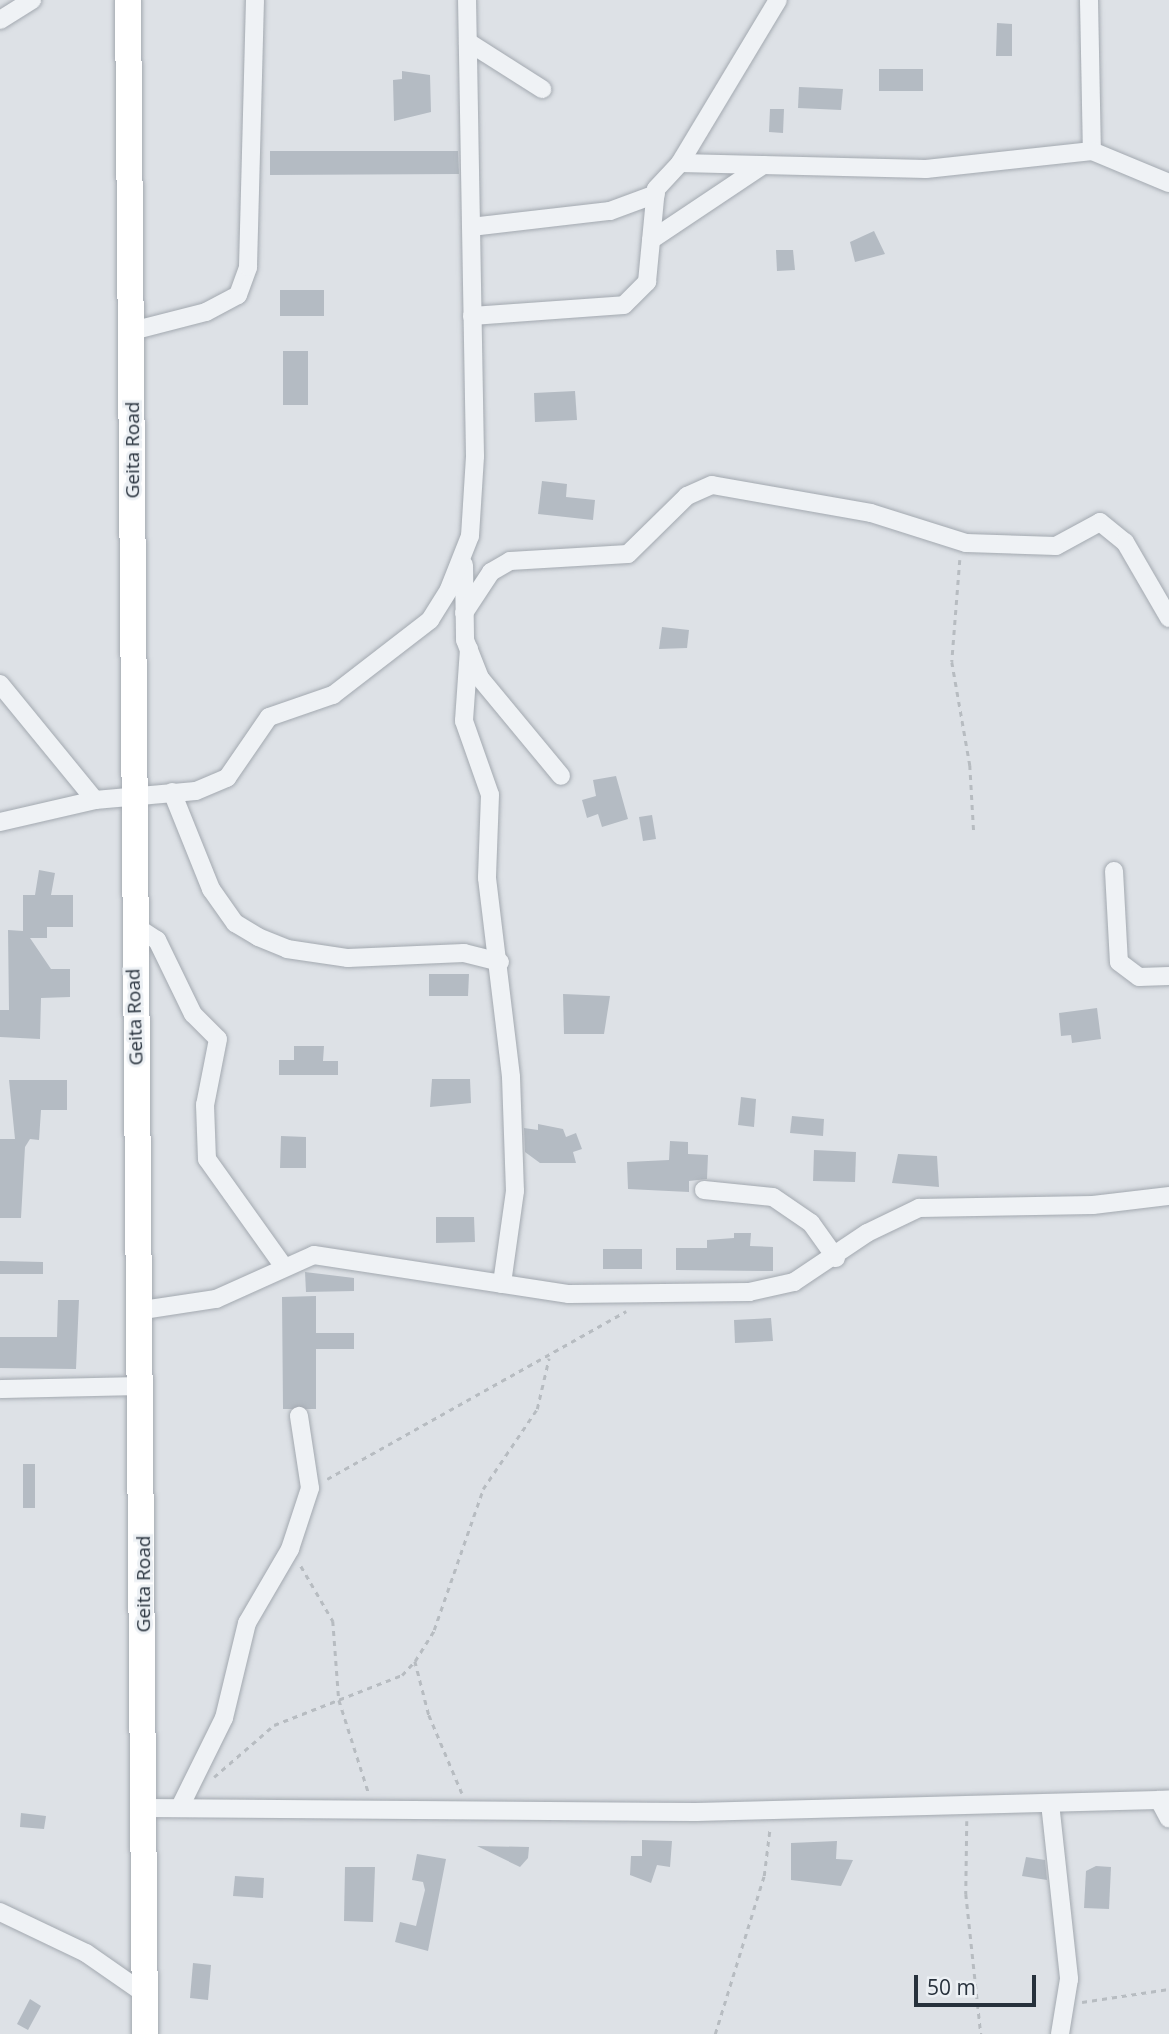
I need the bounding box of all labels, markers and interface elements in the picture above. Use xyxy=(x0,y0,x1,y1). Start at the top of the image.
street label: Geita Road xyxy=(122,402,144,498)
street label: Geita Road xyxy=(122,968,148,1066)
street label: Geita Road xyxy=(133,1536,155,1632)
scale bar xyxy=(917,1960,1040,2004)
text: 50 m xyxy=(927,1973,976,2001)

